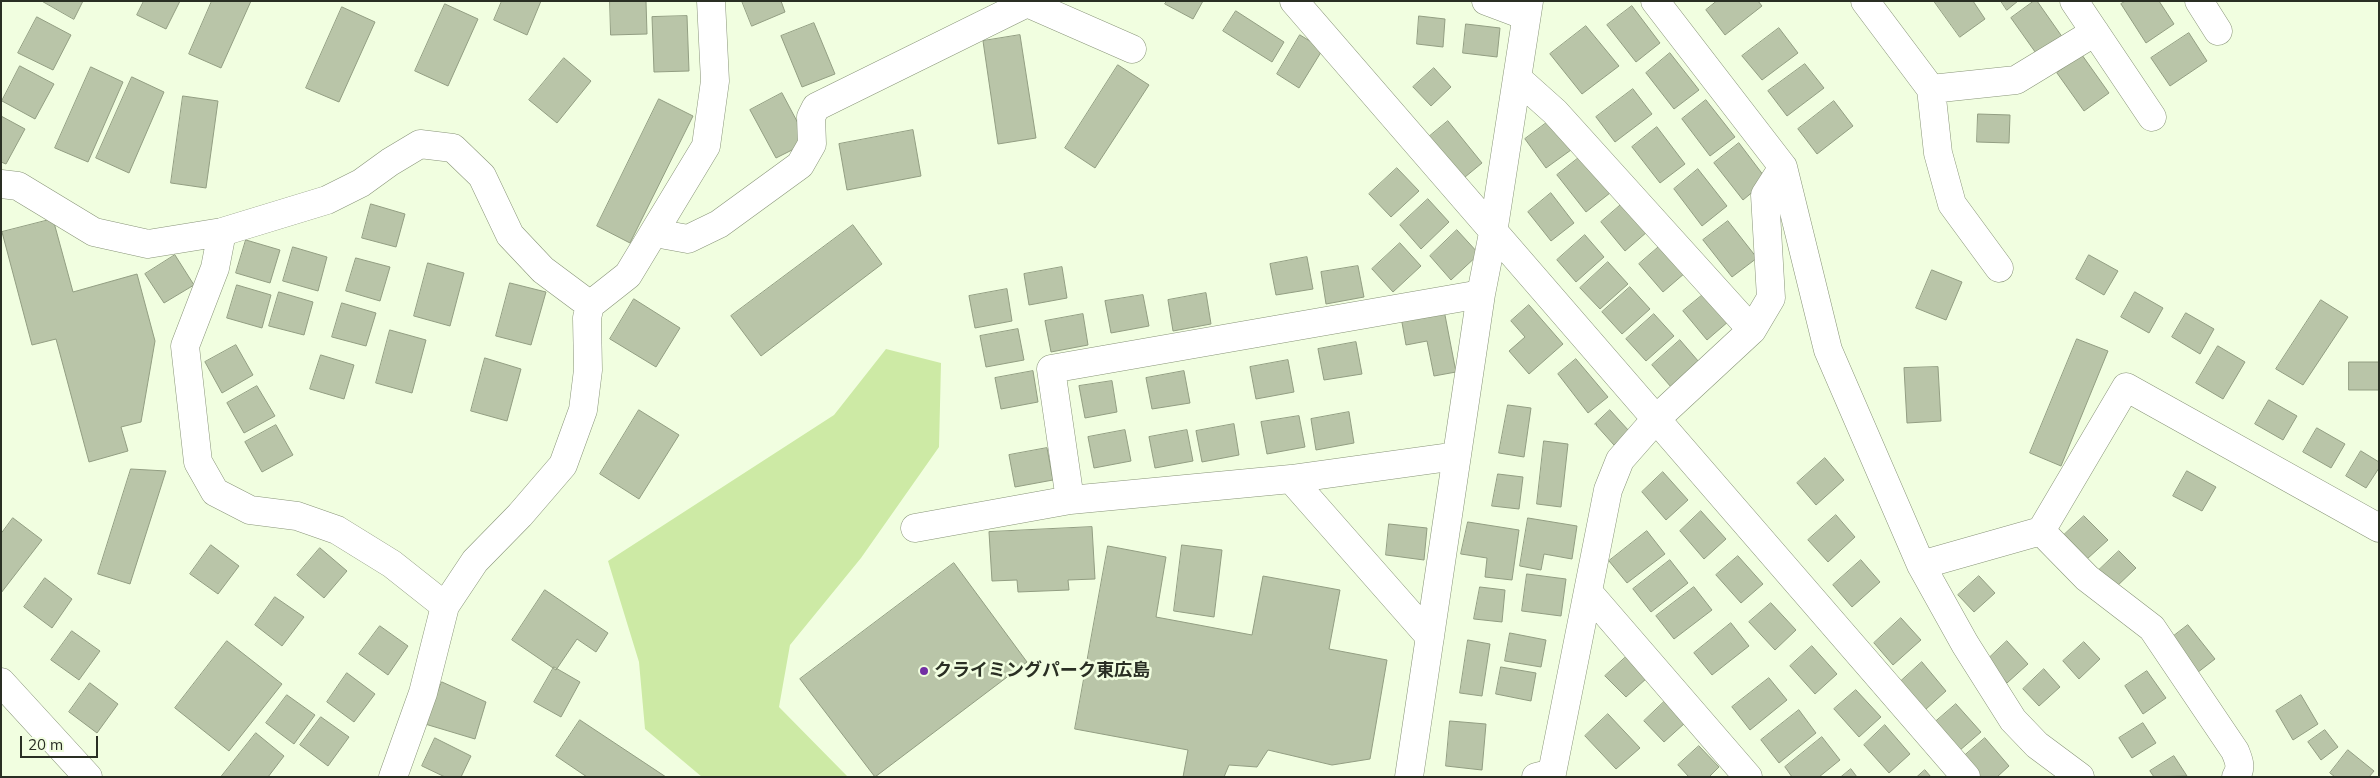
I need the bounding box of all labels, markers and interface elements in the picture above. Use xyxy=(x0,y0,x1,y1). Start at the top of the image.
place label: クライミングパーク東広島 xyxy=(934,660,1150,682)
marker: クライミングパーク東広島 xyxy=(918,665,930,677)
scale bar xyxy=(22,726,100,758)
text: 20 m xyxy=(28,735,63,754)

